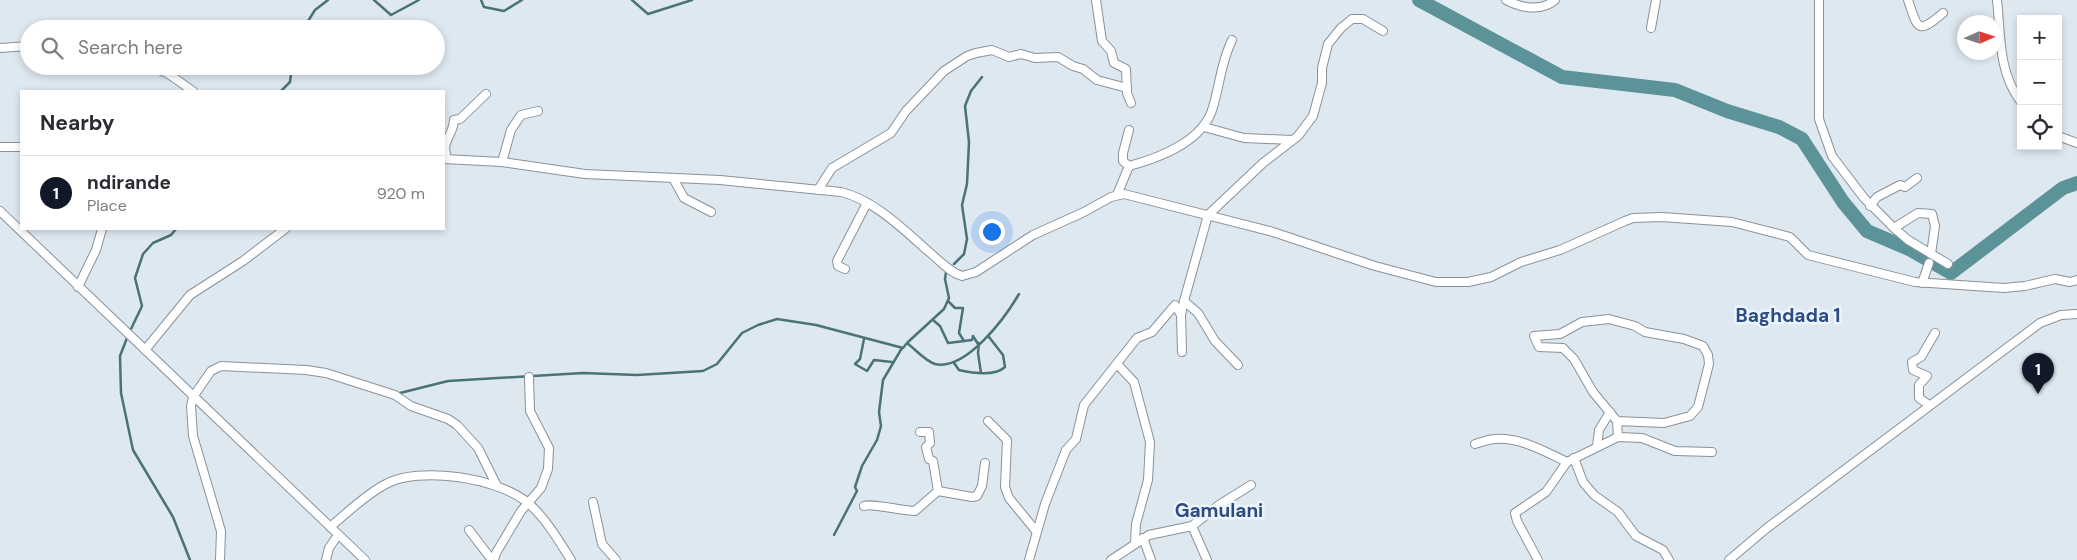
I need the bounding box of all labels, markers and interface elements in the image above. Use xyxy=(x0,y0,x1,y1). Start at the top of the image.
north arrow xyxy=(1957,15,2002,60)
map controls xyxy=(2017,15,2062,150)
button: + xyxy=(2017,15,2062,60)
search box xyxy=(20,20,445,75)
icon: search xyxy=(38,34,66,62)
text: Search here xyxy=(78,35,183,60)
button: − xyxy=(2017,60,2062,105)
button: locate xyxy=(2017,105,2062,150)
text: Nearby xyxy=(40,109,114,137)
text: ndirande xyxy=(87,170,171,195)
text: 1 xyxy=(53,183,59,204)
text: 920 m xyxy=(377,183,425,204)
text: Place xyxy=(87,195,127,216)
your location xyxy=(979,219,1005,245)
district label: Baghdada 1 xyxy=(1736,303,1840,328)
pin: 1 xyxy=(2022,353,2054,394)
district label: Gamulani xyxy=(1175,498,1263,523)

